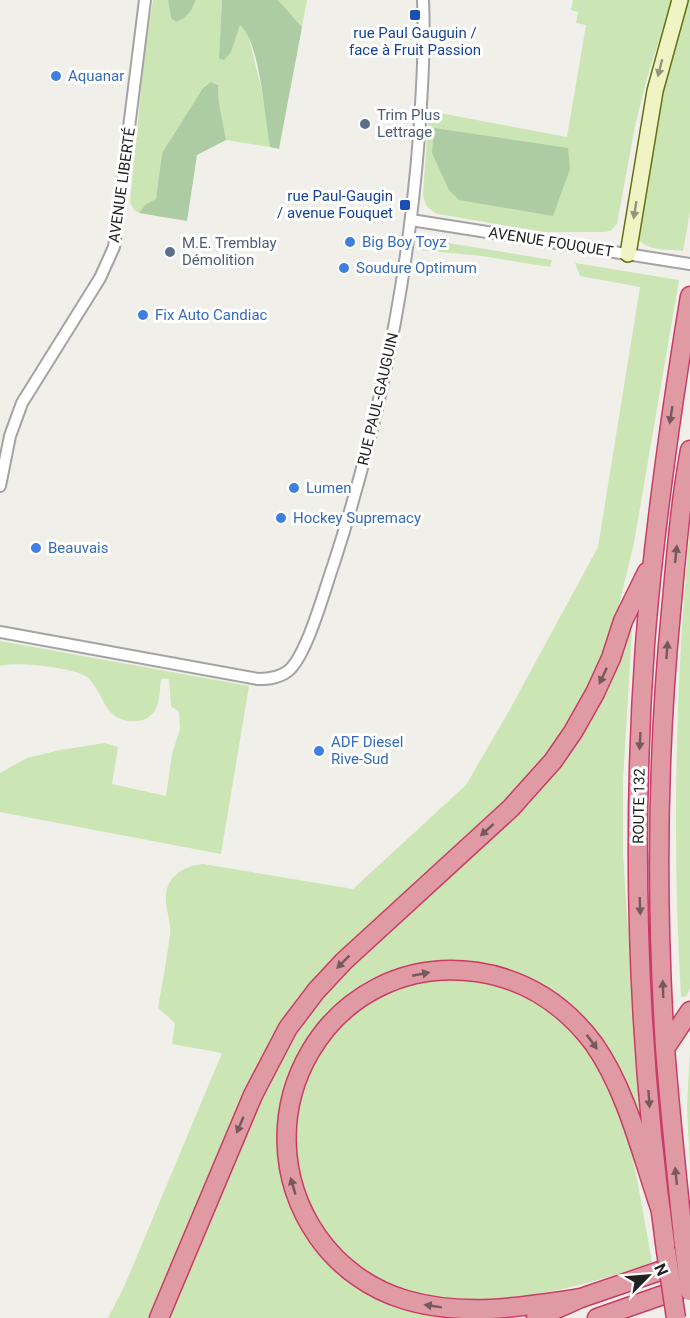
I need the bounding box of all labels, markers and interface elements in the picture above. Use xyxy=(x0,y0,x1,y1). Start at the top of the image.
marker: rue Paul Gauguin / face à Fruit Passion xyxy=(408,8,422,22)
place label: rue Paul Gauguin / face à Fruit Passion xyxy=(349,24,481,59)
one-way arrow xyxy=(655,59,665,78)
place label: Aquanar xyxy=(68,67,124,85)
marker: Aquanar xyxy=(49,69,63,83)
place label: Trim Plus Lettrage xyxy=(377,106,440,141)
marker: Trim Plus Lettrage xyxy=(358,117,372,131)
street label: AVENUE LIBERTÉ xyxy=(105,126,139,244)
place label: rue Paul-Gaugin / avenue Fouquet xyxy=(277,187,393,222)
marker: rue Paul-Gaugin / avenue Fouquet xyxy=(398,198,412,212)
one-way arrow xyxy=(630,201,639,220)
street label: AVENUE FOUQUET xyxy=(487,223,615,261)
place label: Big Boy Toyz xyxy=(362,233,447,251)
place label: M.E. Tremblay Démolition xyxy=(182,234,277,269)
marker: Big Boy Toyz xyxy=(343,235,357,249)
marker: M.E. Tremblay Démolition xyxy=(163,245,177,259)
place label: Soudure Optimum xyxy=(356,259,477,277)
marker: Soudure Optimum xyxy=(337,261,351,275)
place label: Fix Auto Candiac xyxy=(155,306,268,324)
marker: Fix Auto Candiac xyxy=(136,308,150,322)
street label: RUE PAUL-GAUGUIN xyxy=(354,331,402,467)
one-way arrow xyxy=(667,406,676,425)
place label: Lumen xyxy=(306,479,351,497)
marker: Lumen xyxy=(287,481,301,495)
place label: Hockey Supremacy xyxy=(293,509,421,527)
marker: Hockey Supremacy xyxy=(274,511,288,525)
place label: Beauvais xyxy=(48,539,108,557)
marker: Beauvais xyxy=(29,541,43,555)
one-way arrow xyxy=(671,544,681,563)
one-way arrow xyxy=(663,641,672,660)
one-way arrow xyxy=(599,667,608,684)
one-way arrow xyxy=(636,732,645,751)
place label: ADF Diesel Rive-Sud xyxy=(331,733,403,768)
marker: ADF Diesel Rive-Sud xyxy=(312,744,326,758)
street label: ROUTE 132 xyxy=(629,768,649,844)
one-way arrow xyxy=(480,823,495,836)
one-way arrow xyxy=(635,896,644,915)
one-way arrow xyxy=(337,954,351,968)
one-way arrow xyxy=(412,969,431,978)
one-way arrow xyxy=(658,979,667,998)
one-way arrow xyxy=(586,1034,598,1050)
one-way arrow xyxy=(645,1089,654,1108)
one-way arrow xyxy=(235,1116,244,1134)
one-way arrow xyxy=(671,1167,681,1186)
one-way arrow xyxy=(288,1177,297,1195)
north arrow xyxy=(618,1246,678,1306)
text: N xyxy=(650,1261,672,1279)
one-way arrow xyxy=(423,1301,442,1310)

